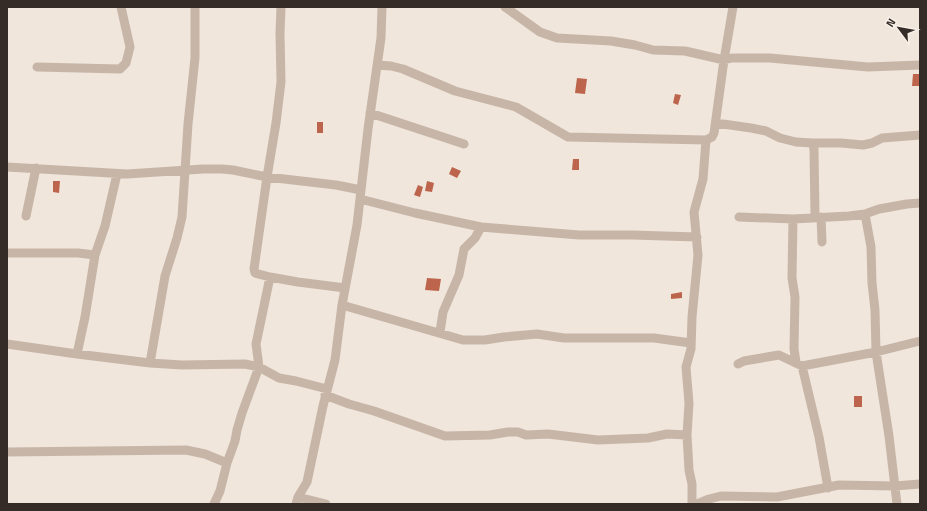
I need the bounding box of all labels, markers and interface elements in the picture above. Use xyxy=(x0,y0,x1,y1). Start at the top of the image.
north arrow xyxy=(879,8,919,48)
text: N xyxy=(882,15,899,30)

